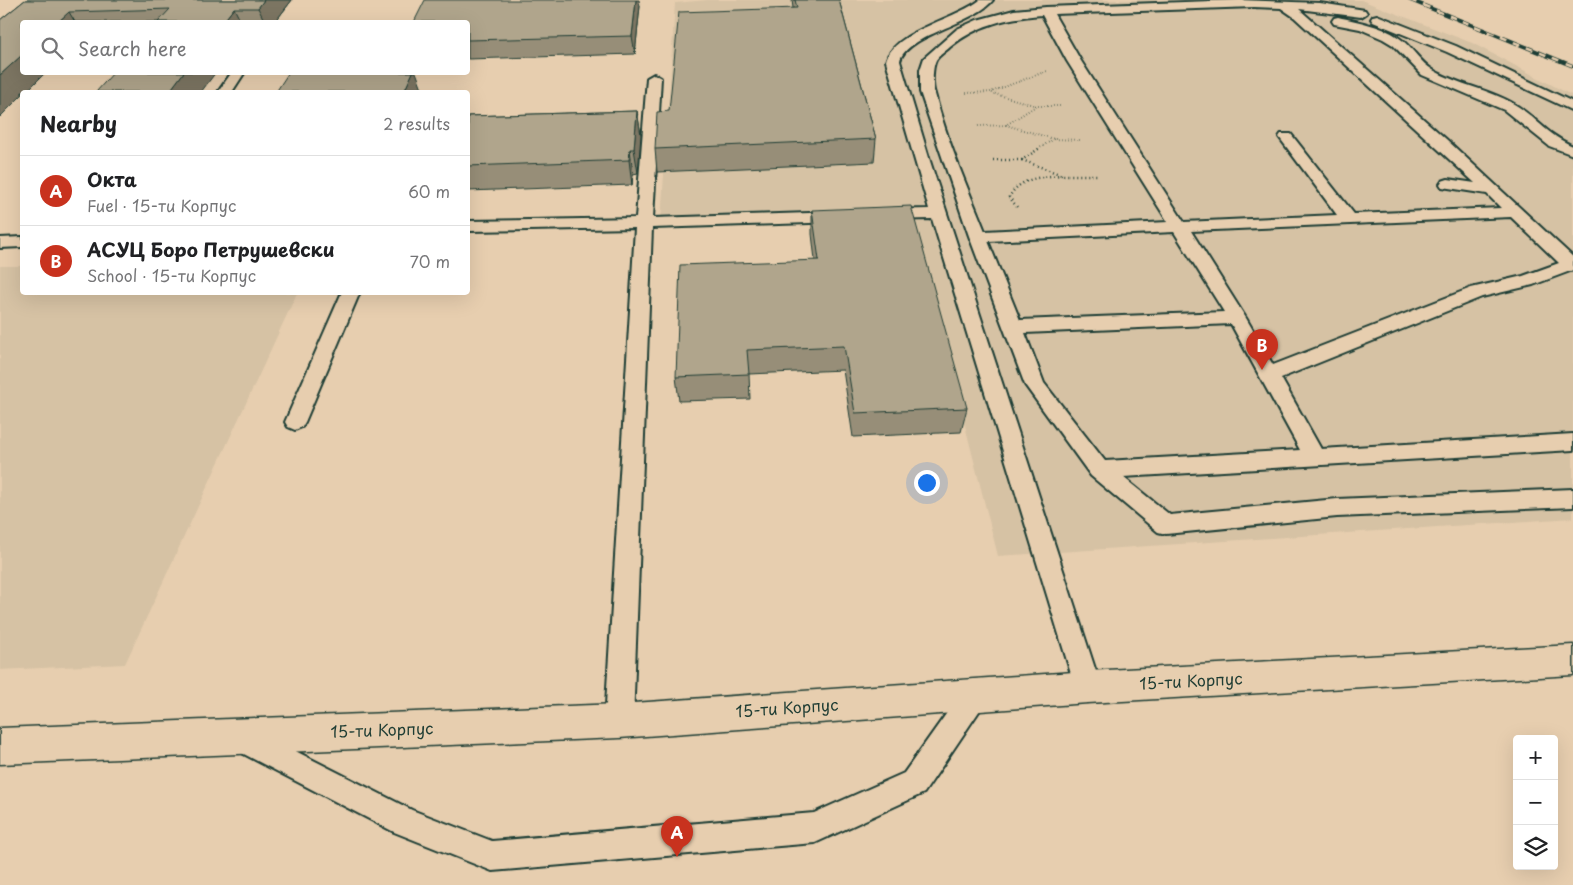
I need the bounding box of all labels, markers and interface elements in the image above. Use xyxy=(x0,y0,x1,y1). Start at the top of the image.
search box xyxy=(20,20,470,75)
icon: search xyxy=(38,34,66,62)
text: Search here xyxy=(78,34,187,62)
text: Nearby xyxy=(40,107,117,139)
text: 2 results xyxy=(383,111,450,135)
text: Окта xyxy=(87,165,137,193)
text: A xyxy=(50,179,62,203)
text: 60 m xyxy=(408,179,450,203)
text: Fuel · 15-ти Корпус xyxy=(87,193,236,217)
text: АСУЦ Боро Петрушевски xyxy=(87,235,335,263)
text: B xyxy=(51,249,61,273)
text: 70 m xyxy=(410,249,450,273)
text: School · 15-ти Корпус xyxy=(87,263,256,287)
pin: B xyxy=(1246,329,1278,370)
your location xyxy=(914,470,940,496)
street label: 15-ти Корпус xyxy=(1139,665,1243,695)
street label: 15-ти Корпус xyxy=(735,691,839,723)
street label: 15-ти Корпус xyxy=(330,715,434,743)
map controls xyxy=(1513,735,1558,870)
button: + xyxy=(1513,735,1558,780)
button: − xyxy=(1513,780,1558,825)
pin: A xyxy=(661,816,693,857)
button: layers xyxy=(1513,825,1558,870)

